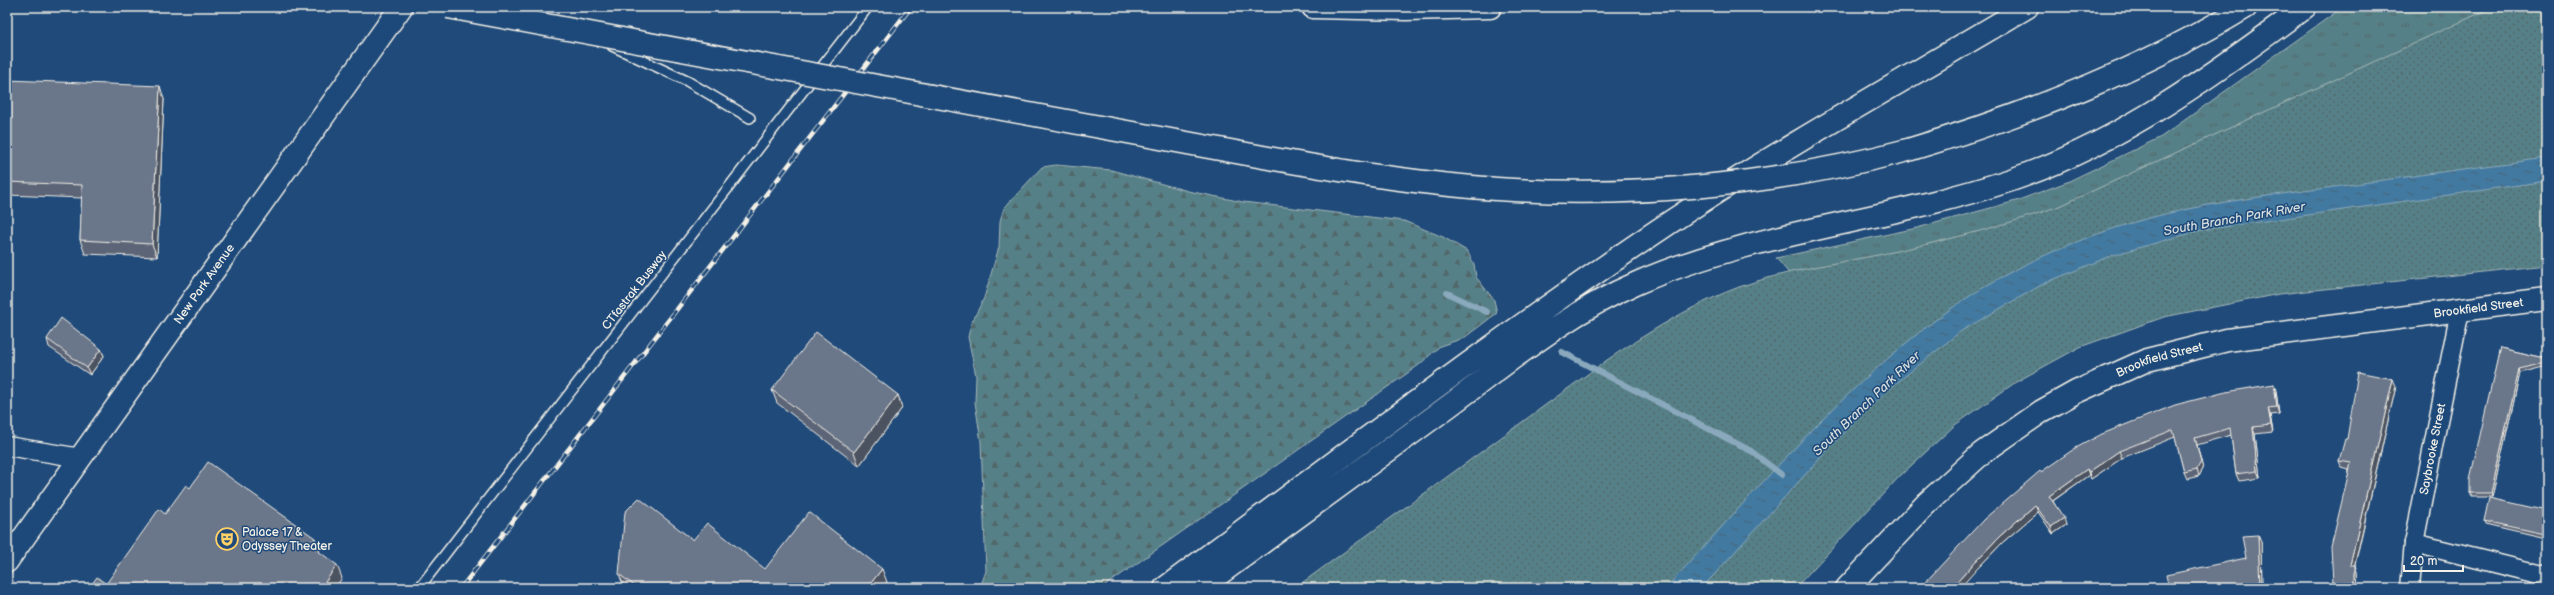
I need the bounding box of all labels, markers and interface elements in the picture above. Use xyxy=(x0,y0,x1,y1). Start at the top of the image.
water label: South Branch Park River xyxy=(2162,198,2308,239)
street label: New Park Avenue xyxy=(171,241,238,327)
street label: CTfastrak Busway xyxy=(599,247,670,333)
street label: Brookfield Street xyxy=(2433,295,2524,321)
street label: Brookfield Street xyxy=(2114,339,2205,381)
water label: South Branch Park River xyxy=(1809,347,1925,459)
street label: Saybrooke Street xyxy=(2417,402,2449,496)
place label: Palace 17 & Odyssey Theater xyxy=(242,525,332,554)
theatre icon: Palace 17 & Odyssey Theater xyxy=(214,526,240,552)
scale bar xyxy=(2404,547,2463,573)
text: 20 m xyxy=(2410,554,2437,569)

